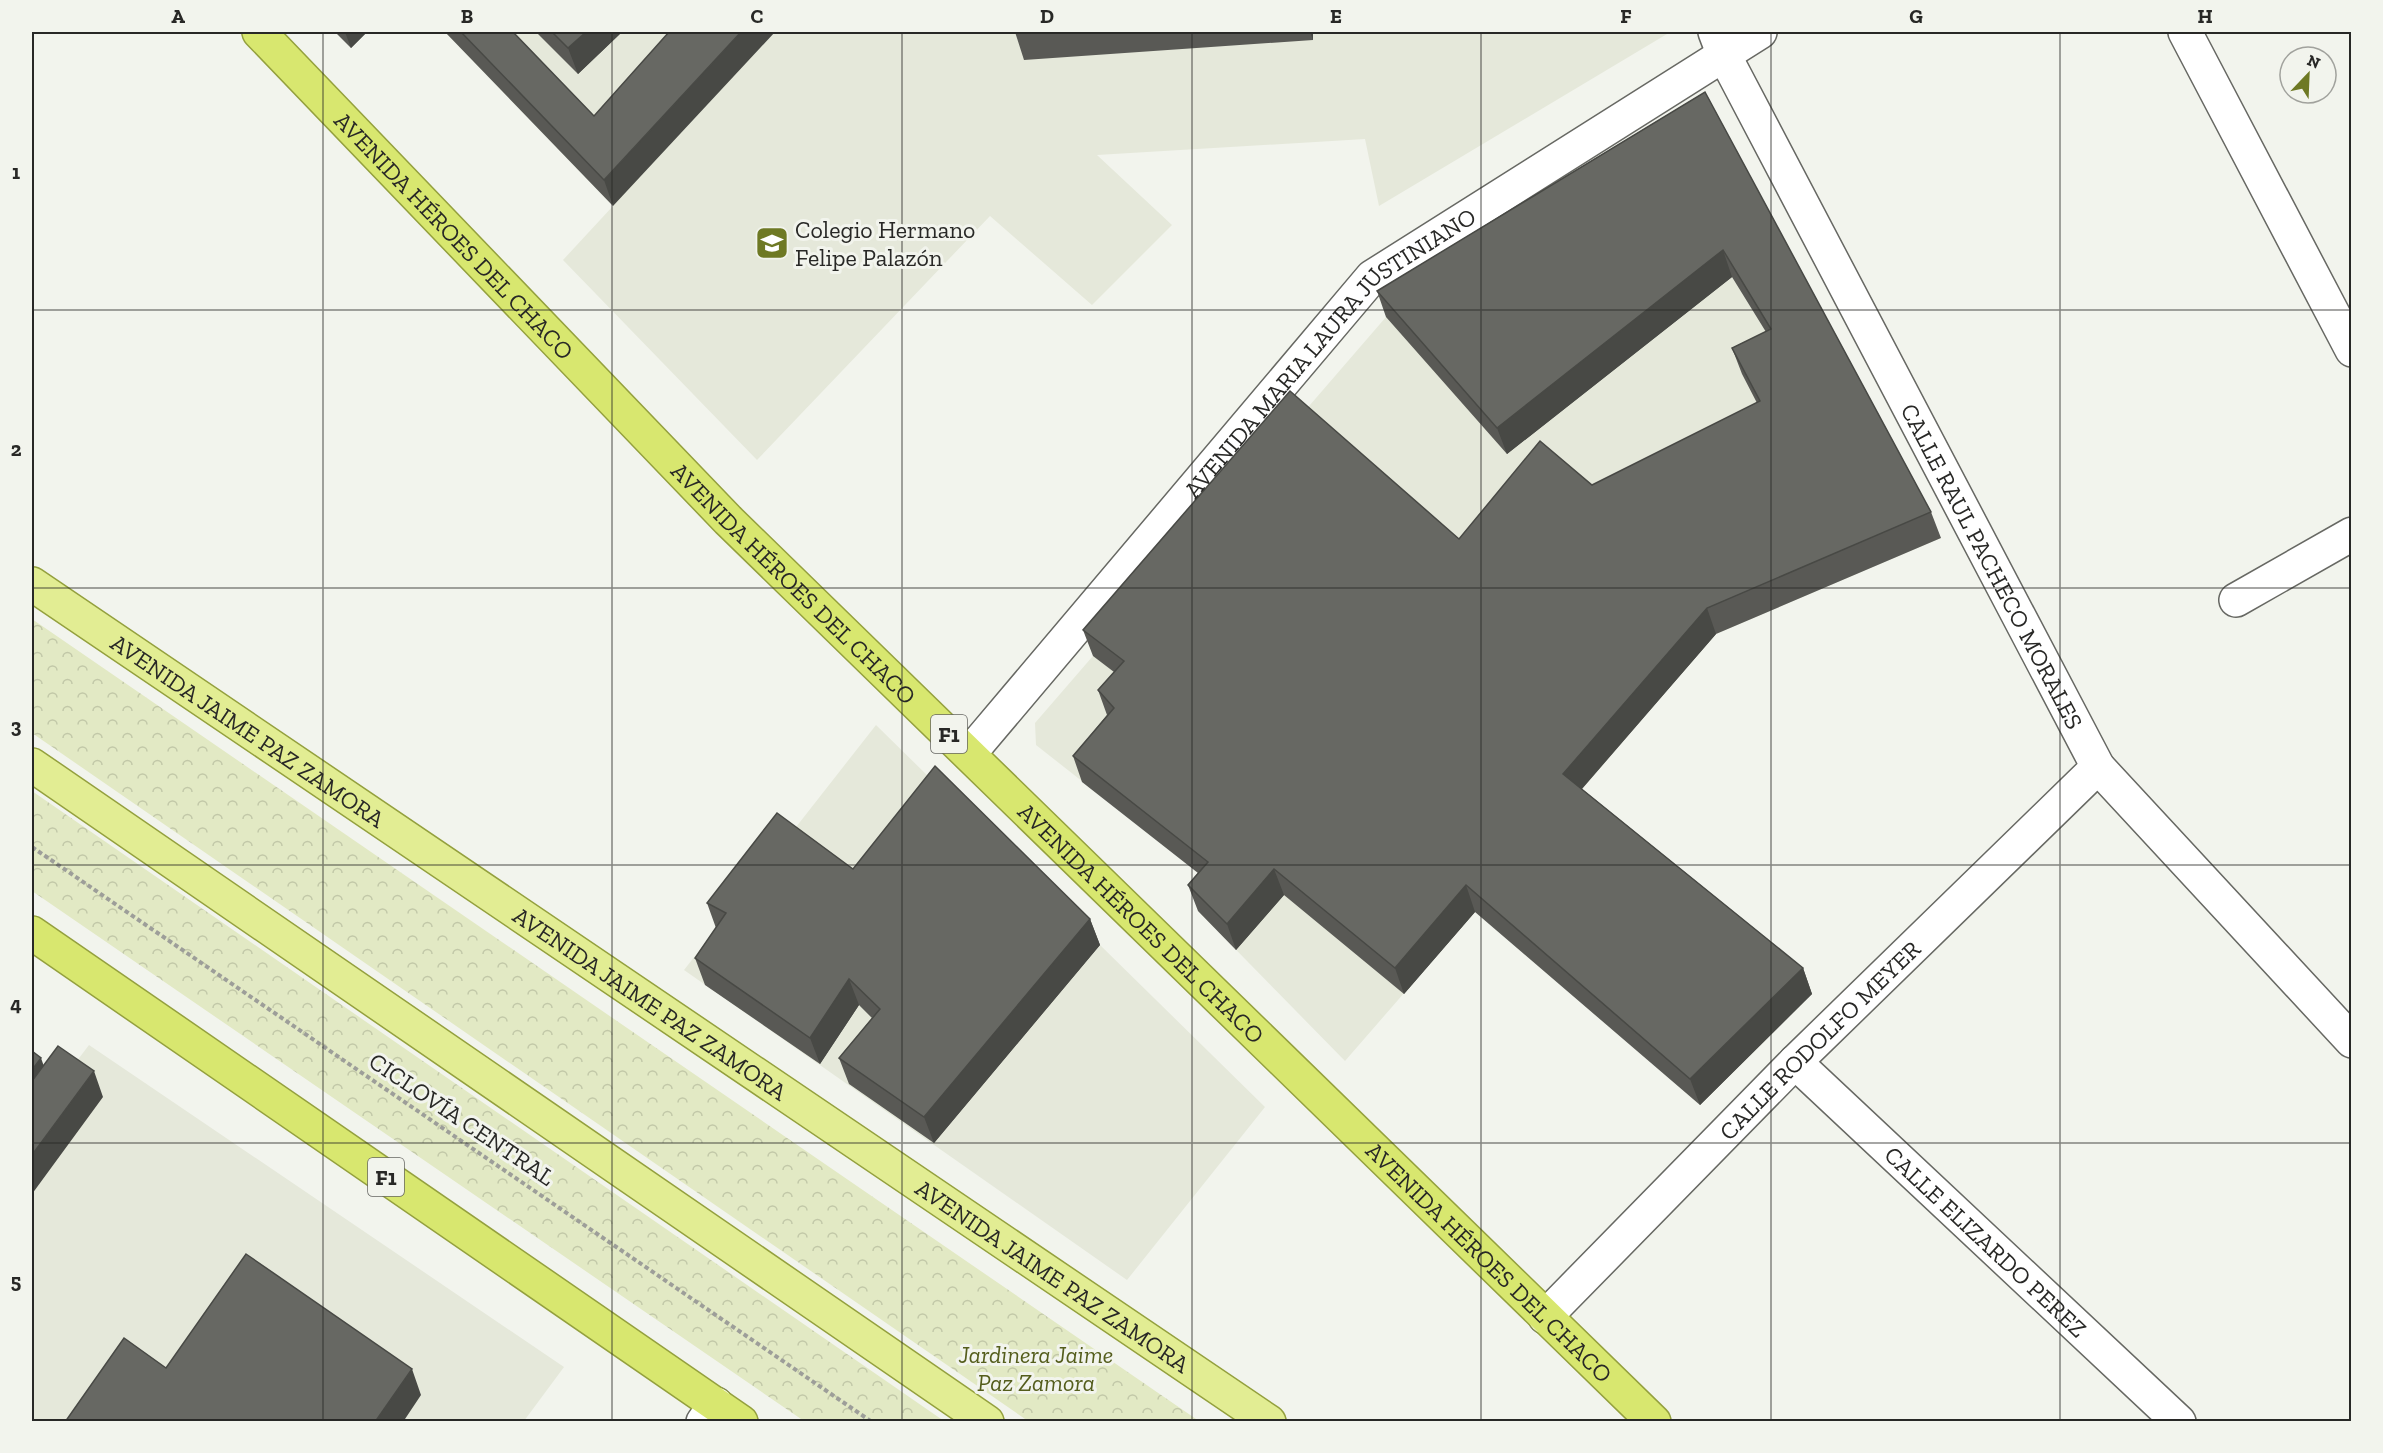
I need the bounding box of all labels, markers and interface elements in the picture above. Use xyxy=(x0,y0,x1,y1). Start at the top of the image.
text: A xyxy=(171,4,185,28)
text: B xyxy=(461,4,473,28)
text: C xyxy=(751,4,764,28)
text: D xyxy=(1040,4,1054,28)
text: E xyxy=(1330,4,1342,28)
text: F xyxy=(1620,4,1632,28)
text: G xyxy=(1909,4,1923,28)
text: H xyxy=(2197,4,2213,28)
north arrow xyxy=(2278,45,2338,105)
text: N xyxy=(2304,51,2323,73)
street label: AVENIDA HÉROES DEL CHACO xyxy=(329,105,580,365)
text: 1 xyxy=(12,160,20,184)
street label: AVENIDA MARIA LAURA JUSTINIANO xyxy=(1177,201,1481,504)
place label: Colegio Hermano Felipe Palazón xyxy=(795,215,975,272)
school or university icon: Colegio Hermano Felipe Palazón xyxy=(754,225,790,261)
street label: CALLE RAUL PACHECO MORALES xyxy=(1895,398,2090,734)
text: 2 xyxy=(11,437,22,461)
street label: AVENIDA HÉROES DEL CHACO xyxy=(666,456,922,710)
street label: AVENIDA JAIME PAZ ZAMORA xyxy=(106,627,391,834)
text: 3 xyxy=(11,714,22,738)
road number: F1 xyxy=(931,715,967,753)
street label: AVENIDA HÉROES DEL CHACO xyxy=(1012,796,1271,1049)
street label: AVENIDA JAIME PAZ ZAMORA xyxy=(508,900,793,1106)
street label: CALLE RODOLFO MEYER xyxy=(1713,934,1926,1145)
text: 4 xyxy=(10,992,22,1016)
street label: CICLOVÍA CENTRAL xyxy=(364,1046,560,1192)
street label: AVENIDA HÉROES DEL CHACO xyxy=(1360,1136,1619,1388)
street label: CALLE ELIZARDO PEREZ xyxy=(1879,1140,2093,1343)
road number: F1 xyxy=(368,1158,404,1196)
street label: AVENIDA JAIME PAZ ZAMORA xyxy=(910,1173,1196,1379)
text: 5 xyxy=(11,1269,21,1293)
park label: Jardinera Jaime Paz Zamora xyxy=(958,1340,1113,1397)

